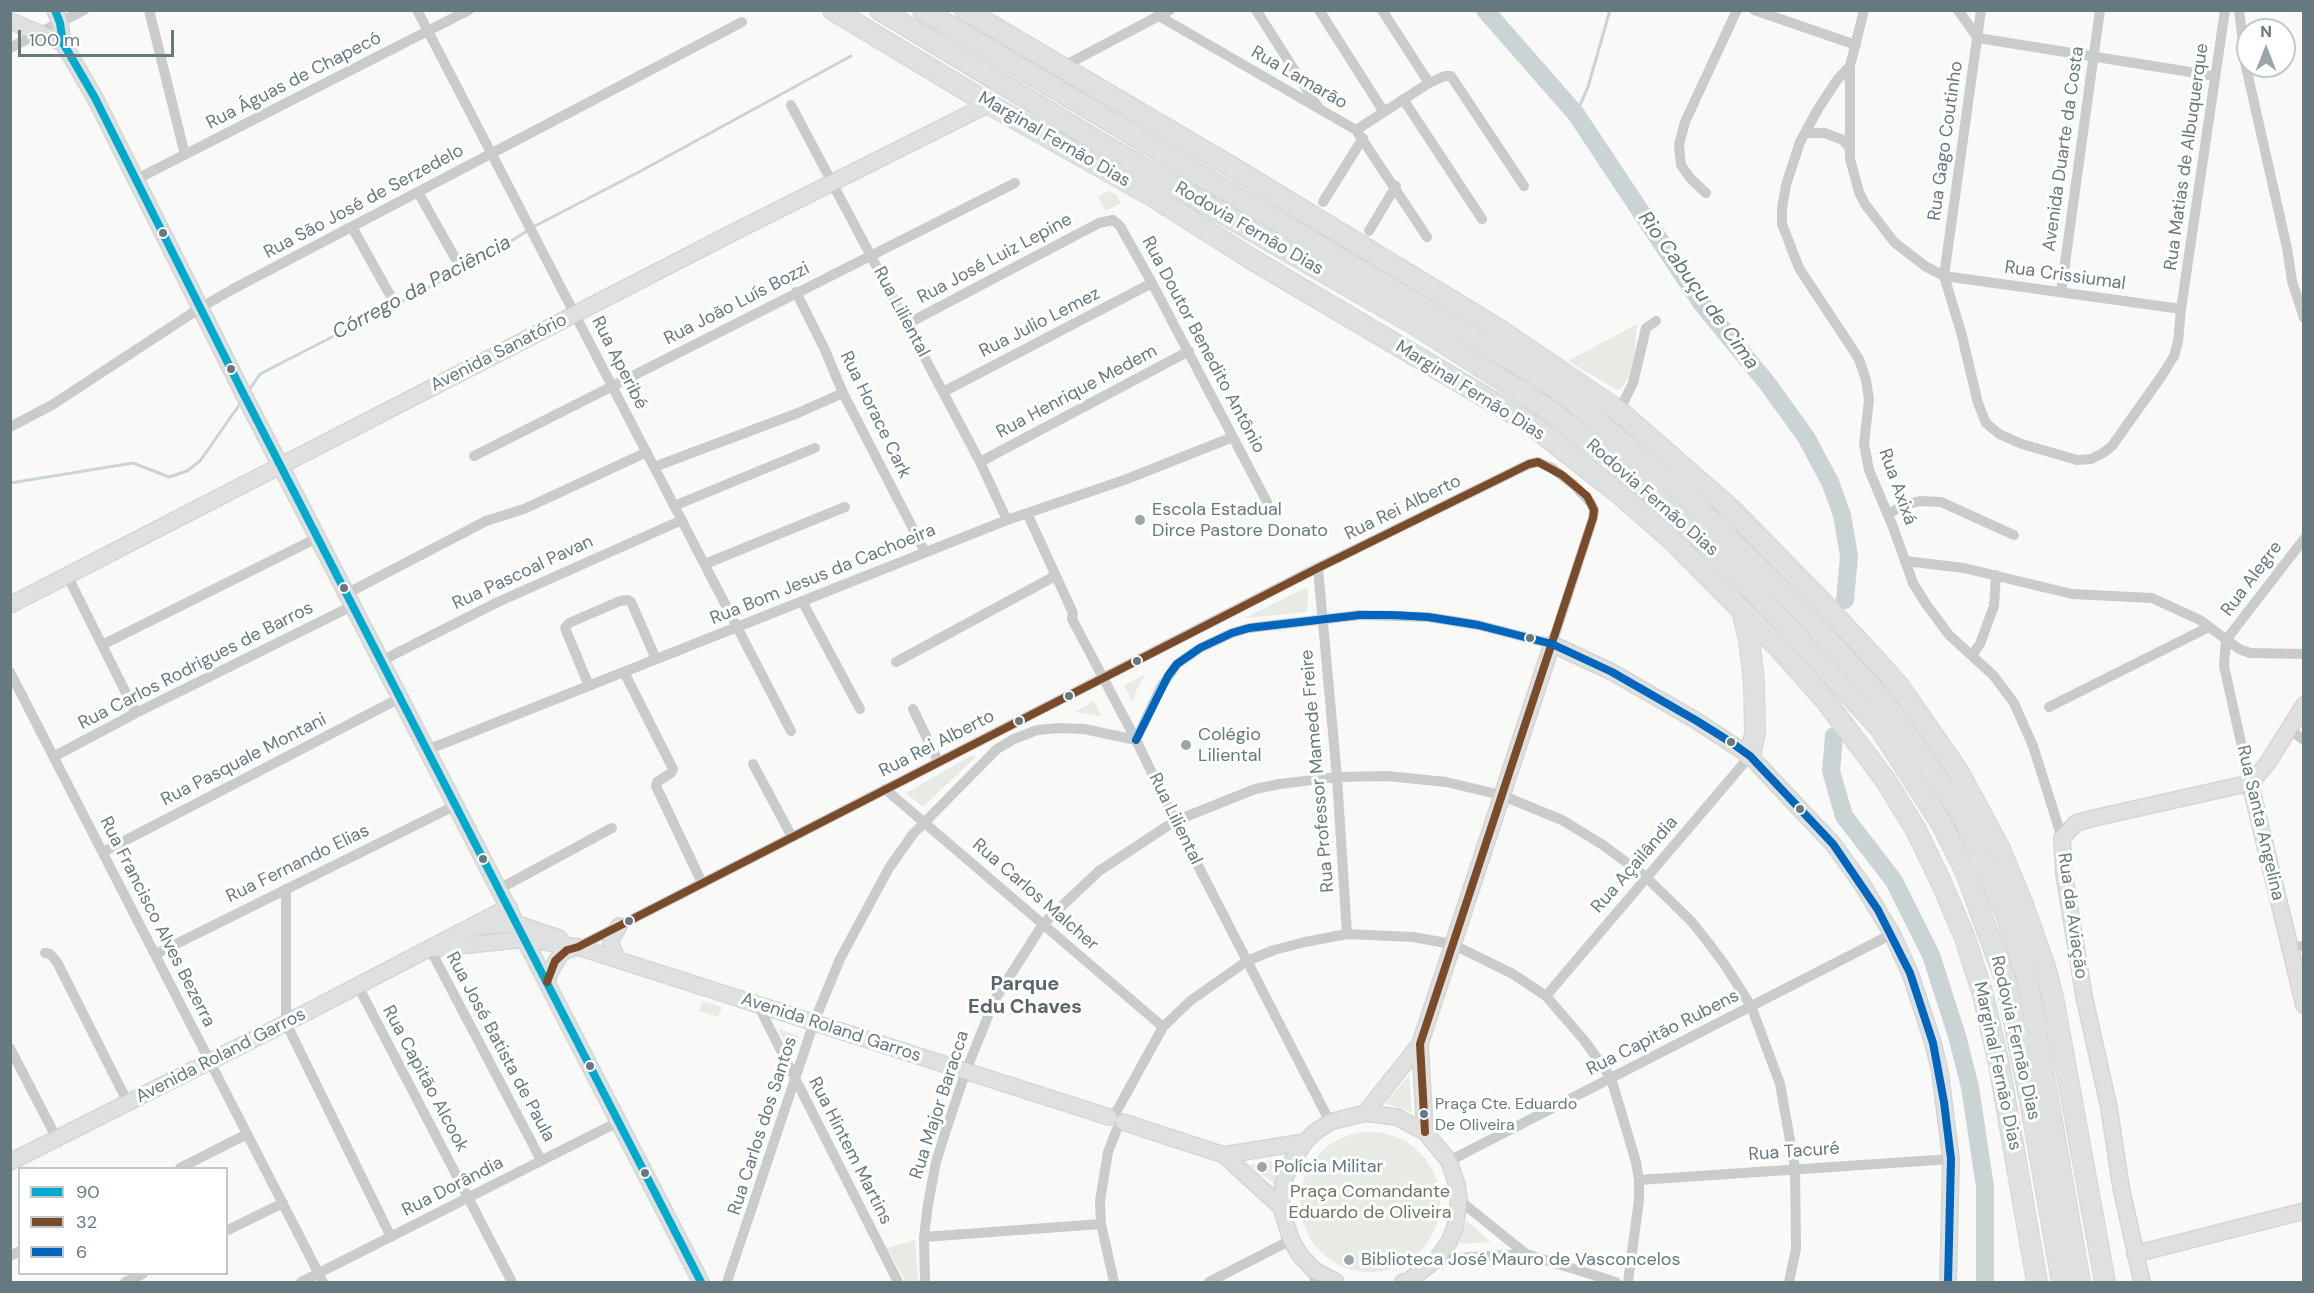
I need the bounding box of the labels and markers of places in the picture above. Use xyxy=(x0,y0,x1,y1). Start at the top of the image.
unlabelled marker xyxy=(157,227,169,239)
unlabelled marker xyxy=(225,363,237,375)
place label: Escola Estadual Dirce Pastore Donato xyxy=(1152,499,1328,542)
marker: Escola Estadual Dirce Pastore Donato xyxy=(1133,513,1147,527)
unlabelled marker xyxy=(338,582,350,594)
unlabelled marker xyxy=(1524,632,1536,644)
unlabelled marker xyxy=(1131,655,1143,667)
unlabelled marker xyxy=(1063,690,1075,702)
unlabelled marker xyxy=(1013,715,1025,727)
place label: Colégio Liliental xyxy=(1198,724,1262,766)
unlabelled marker xyxy=(1725,736,1737,748)
marker: Colégio Liliental xyxy=(1179,738,1193,752)
unlabelled marker xyxy=(1794,803,1806,815)
unlabelled marker xyxy=(477,853,489,865)
unlabelled marker xyxy=(623,915,635,927)
unlabelled marker xyxy=(584,1060,596,1072)
place label: Praça Cte. Eduardo De Oliveira xyxy=(1435,1095,1577,1133)
marker: Praça Cte. Eduardo De Oliveira xyxy=(1418,1108,1430,1120)
place label: Polícia Militar xyxy=(1274,1156,1383,1178)
marker: Polícia Militar xyxy=(1255,1160,1269,1174)
unlabelled marker xyxy=(639,1167,651,1179)
place label: Biblioteca José Mauro de Vasconcelos xyxy=(1361,1249,1680,1271)
marker: Biblioteca José Mauro de Vasconcelos xyxy=(1342,1253,1356,1267)

